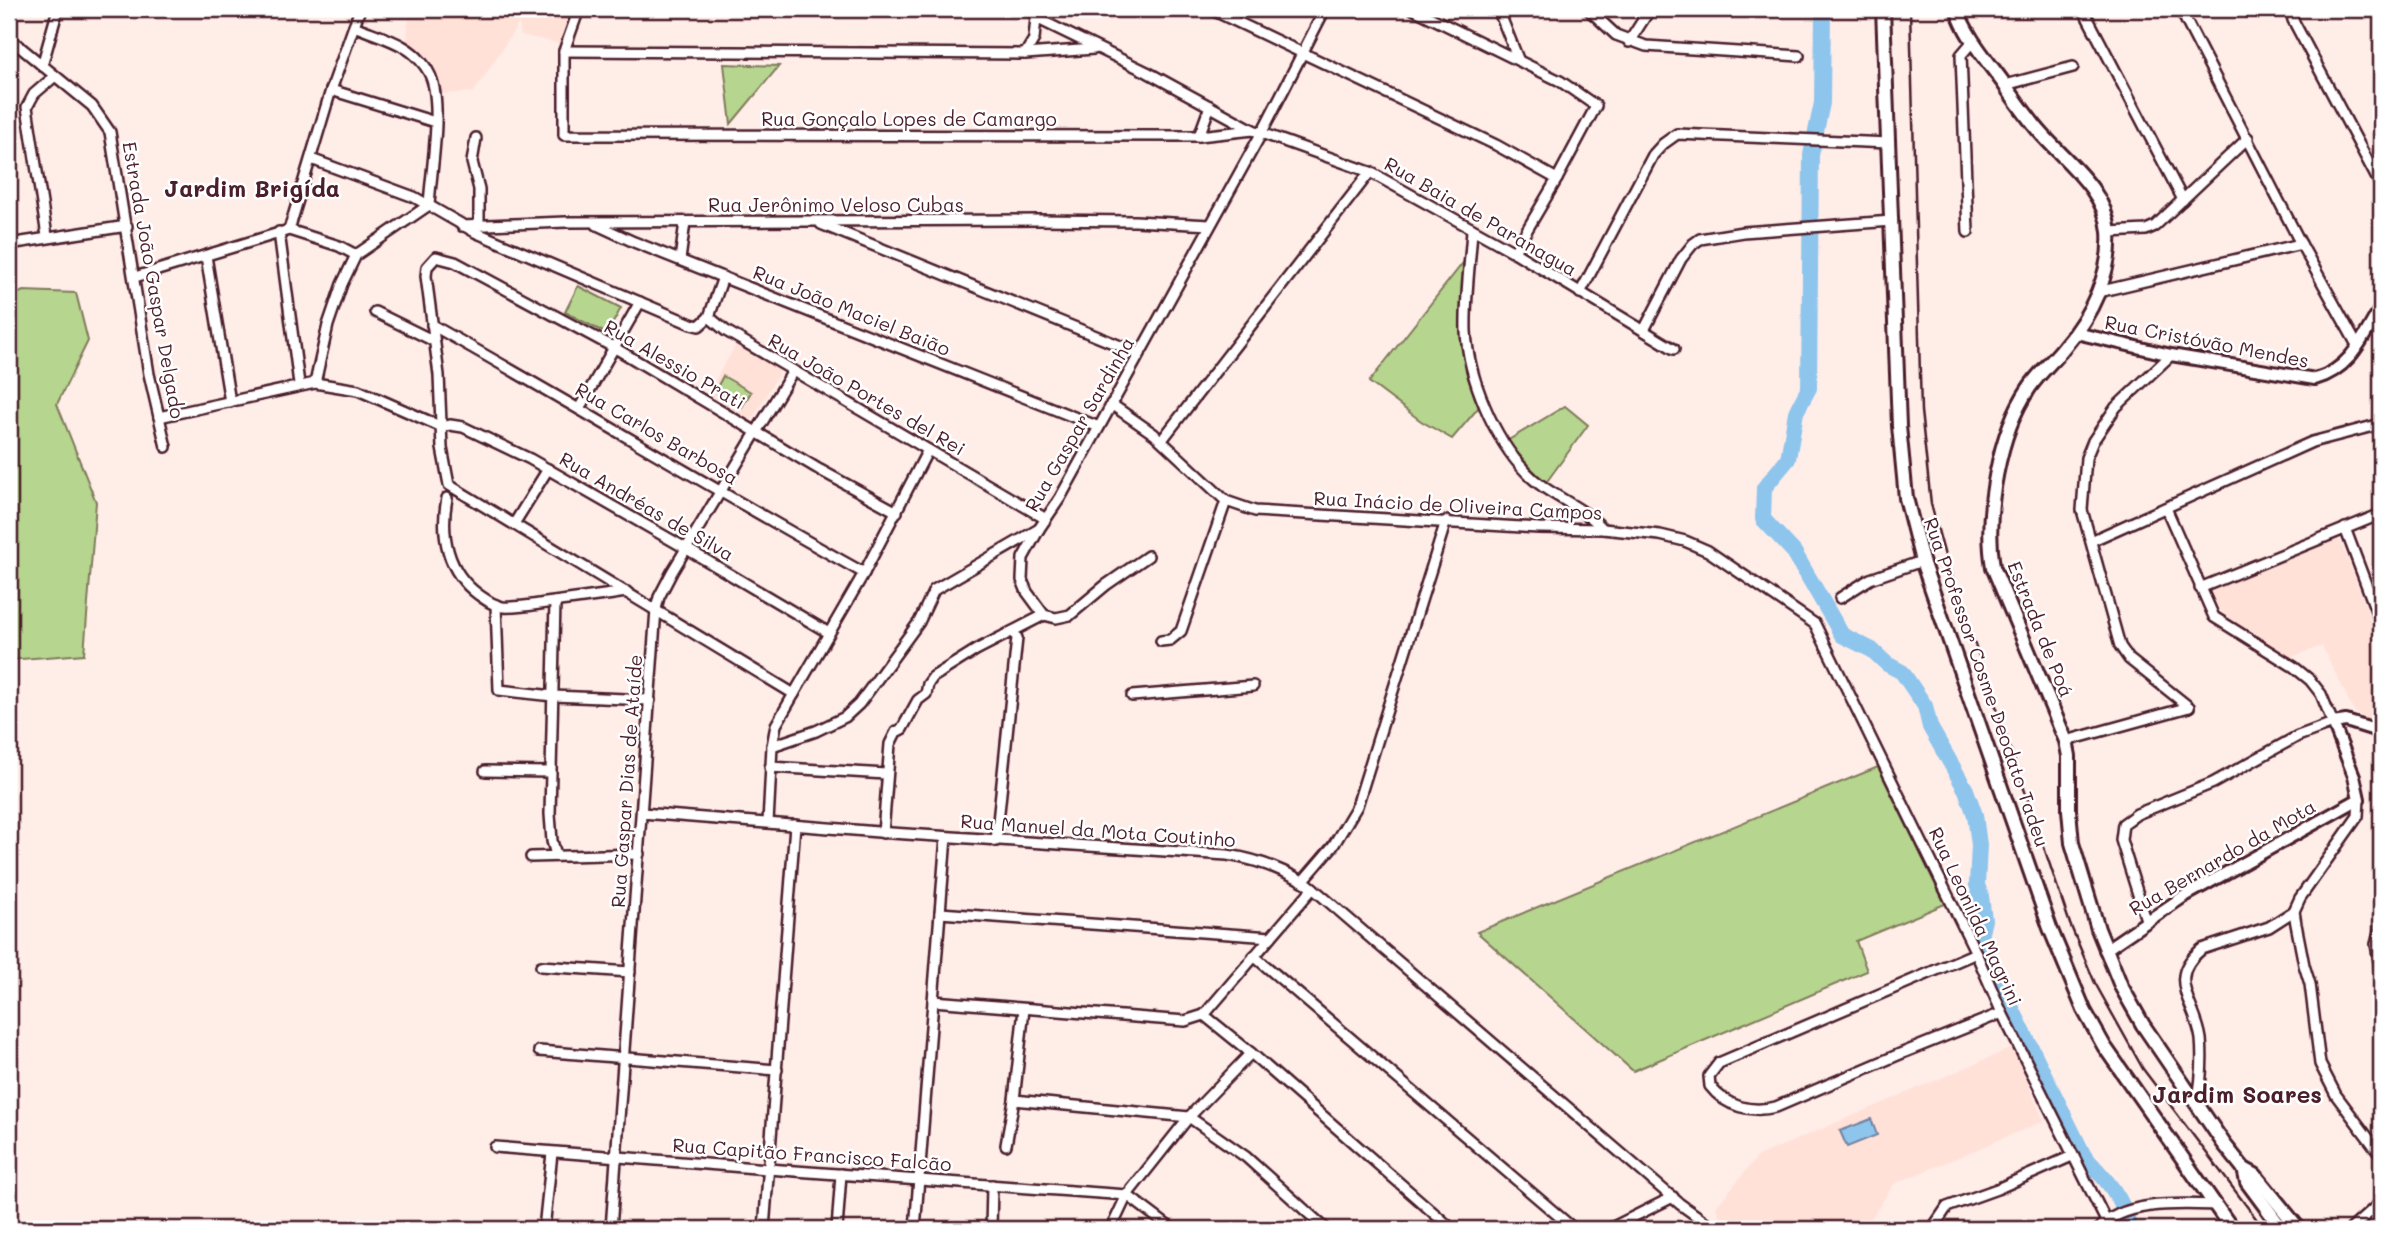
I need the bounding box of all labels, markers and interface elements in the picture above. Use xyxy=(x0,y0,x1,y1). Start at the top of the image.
street label: Rua Gonçalo Lopes de Camargo xyxy=(761,106,1057,131)
street label: Estrada João Gaspar Delgado xyxy=(117,140,191,420)
street label: Rua Baia de Paranagua xyxy=(1380,151,1582,281)
district label: Jardim Brigída xyxy=(164,173,340,203)
street label: Rua Jerônimo Veloso Cubas xyxy=(708,192,964,217)
street label: Rua João Maciel Baião xyxy=(750,259,954,361)
street label: Rua Cristóvão Mendes xyxy=(2103,309,2311,373)
street label: Rua Alessio Prati xyxy=(600,313,750,415)
street label: Rua João Portes del Rei xyxy=(764,327,970,461)
street label: Rua Gaspar Sardinha xyxy=(1019,332,1139,516)
street label: Rua Carlos Barbosa xyxy=(571,376,743,490)
street label: Rua Andréas de Silva xyxy=(555,446,739,566)
street label: Rua Inácio de Oliveira Campos xyxy=(1313,485,1603,525)
street label: Rua Professor Cosme Deodato Tadeu xyxy=(1919,514,2055,850)
street label: Estrada de Poá xyxy=(2002,557,2080,701)
street label: Rua Gaspar Dias de Ataíde xyxy=(605,654,647,908)
street label: Rua Bernardo da Mota xyxy=(2124,793,2320,921)
street label: Rua Manuel da Mota Coutinho xyxy=(960,808,1236,852)
street label: Rua Leonilda Magrini xyxy=(1924,823,2028,1009)
district label: Jardim Soares xyxy=(2152,1079,2322,1109)
street label: Rua Capitão Francisco Falcão xyxy=(672,1132,952,1176)

